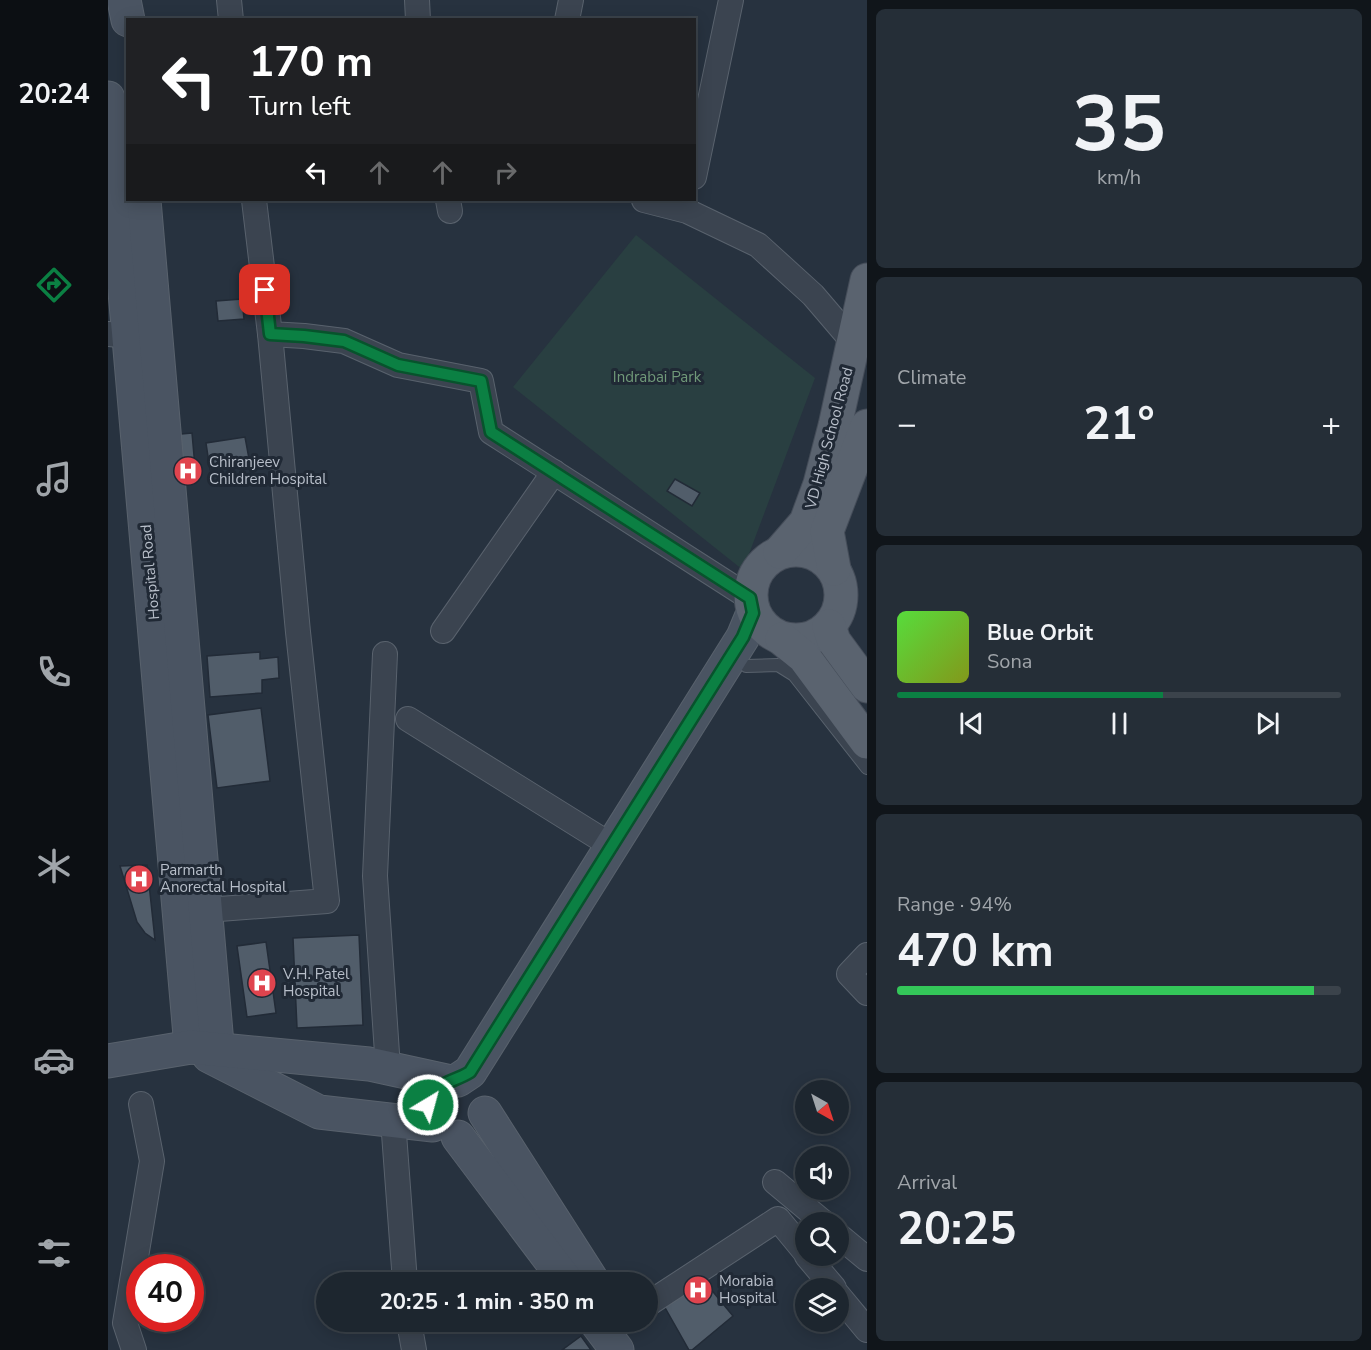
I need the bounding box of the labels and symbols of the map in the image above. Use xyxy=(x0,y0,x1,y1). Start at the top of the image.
pin xyxy=(239,264,290,315)
street label: VD High School Road xyxy=(800,365,858,512)
park label: Indrabai Park xyxy=(613,367,702,387)
place label: Chiranjeev Children Hospital xyxy=(209,452,327,489)
hospital icon: Chiranjeev Children Hospital xyxy=(172,455,204,487)
street label: Hospital Road xyxy=(136,524,164,620)
place label: Parmarth Anorectal Hospital xyxy=(160,860,287,897)
hospital icon: Parmarth Anorectal Hospital xyxy=(123,863,155,895)
place label: V.H. Patel Hospital xyxy=(282,964,350,1001)
hospital icon: V.H. Patel Hospital xyxy=(246,967,278,999)
position arrow xyxy=(396,1073,460,1137)
north arrow xyxy=(795,1080,849,1134)
speed limit sign: 40 xyxy=(126,1254,204,1332)
place label: Morabia Hospital xyxy=(719,1271,776,1308)
hospital icon: Morabia Hospital xyxy=(682,1274,714,1306)

